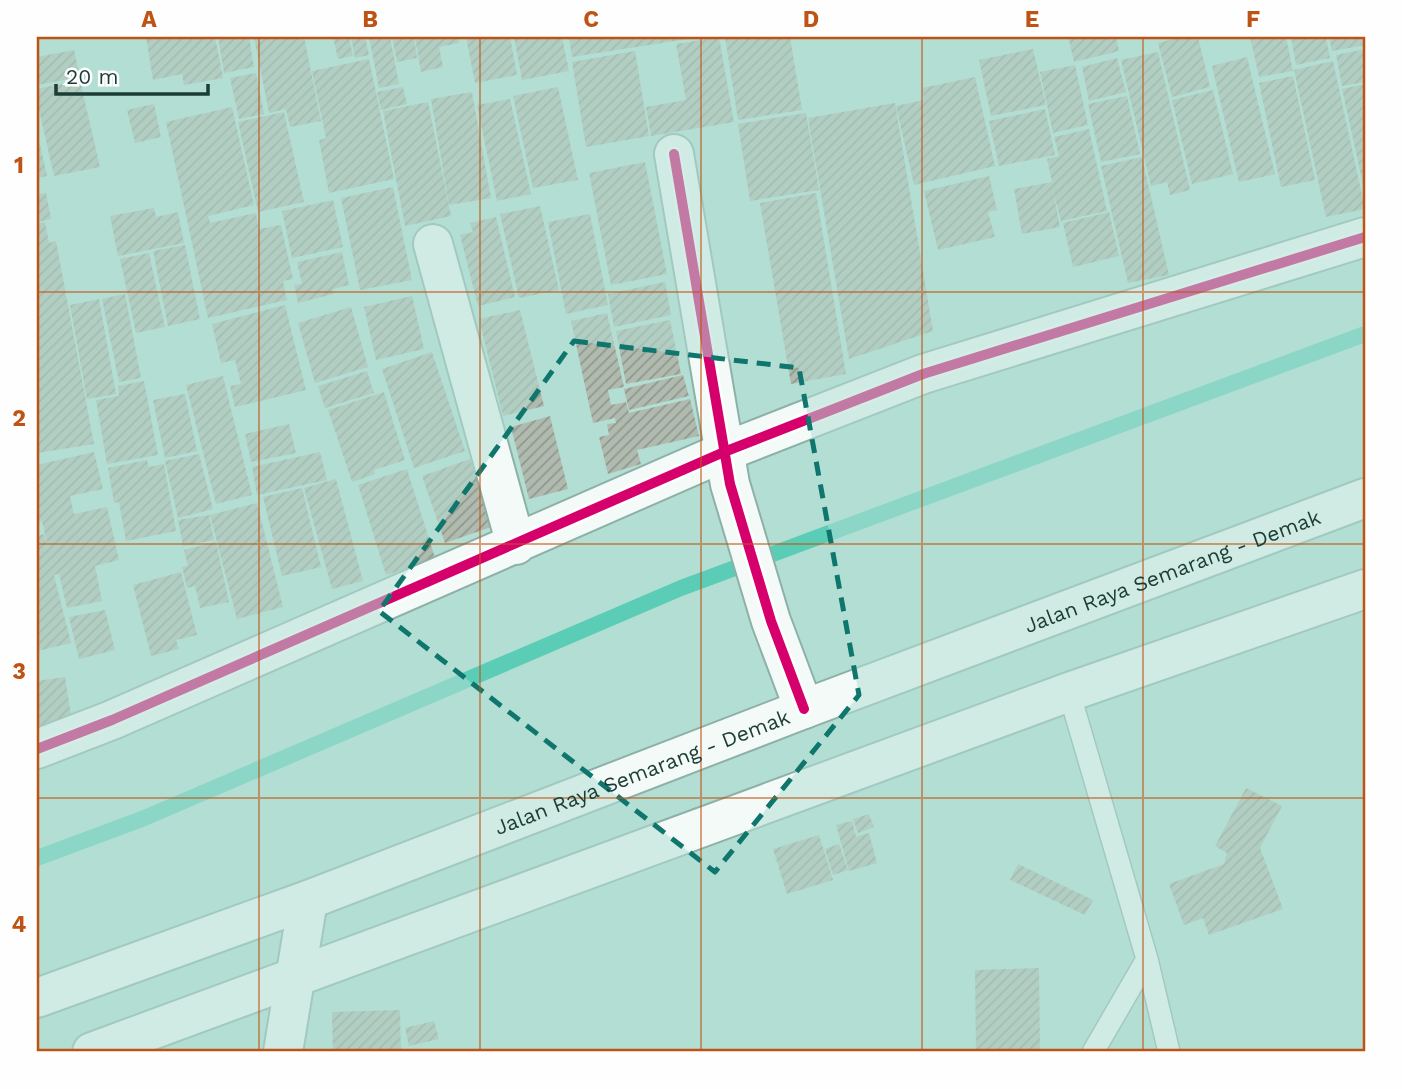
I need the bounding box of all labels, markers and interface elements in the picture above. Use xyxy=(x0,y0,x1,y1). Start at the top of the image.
text: A xyxy=(141,6,157,33)
text: B xyxy=(362,6,378,33)
text: C xyxy=(583,6,599,33)
text: D xyxy=(803,6,819,33)
text: E xyxy=(1025,6,1039,33)
text: F xyxy=(1246,6,1260,33)
scale bar xyxy=(56,52,208,96)
text: 20 m xyxy=(66,64,118,89)
text: 1 xyxy=(14,152,24,179)
text: 2 xyxy=(12,405,26,432)
street label: Jalan Raya Semarang - Demak xyxy=(1021,503,1324,638)
text: 3 xyxy=(12,658,26,685)
street label: Jalan Raya Semarang - Demak xyxy=(491,703,793,840)
text: 4 xyxy=(12,911,27,938)

